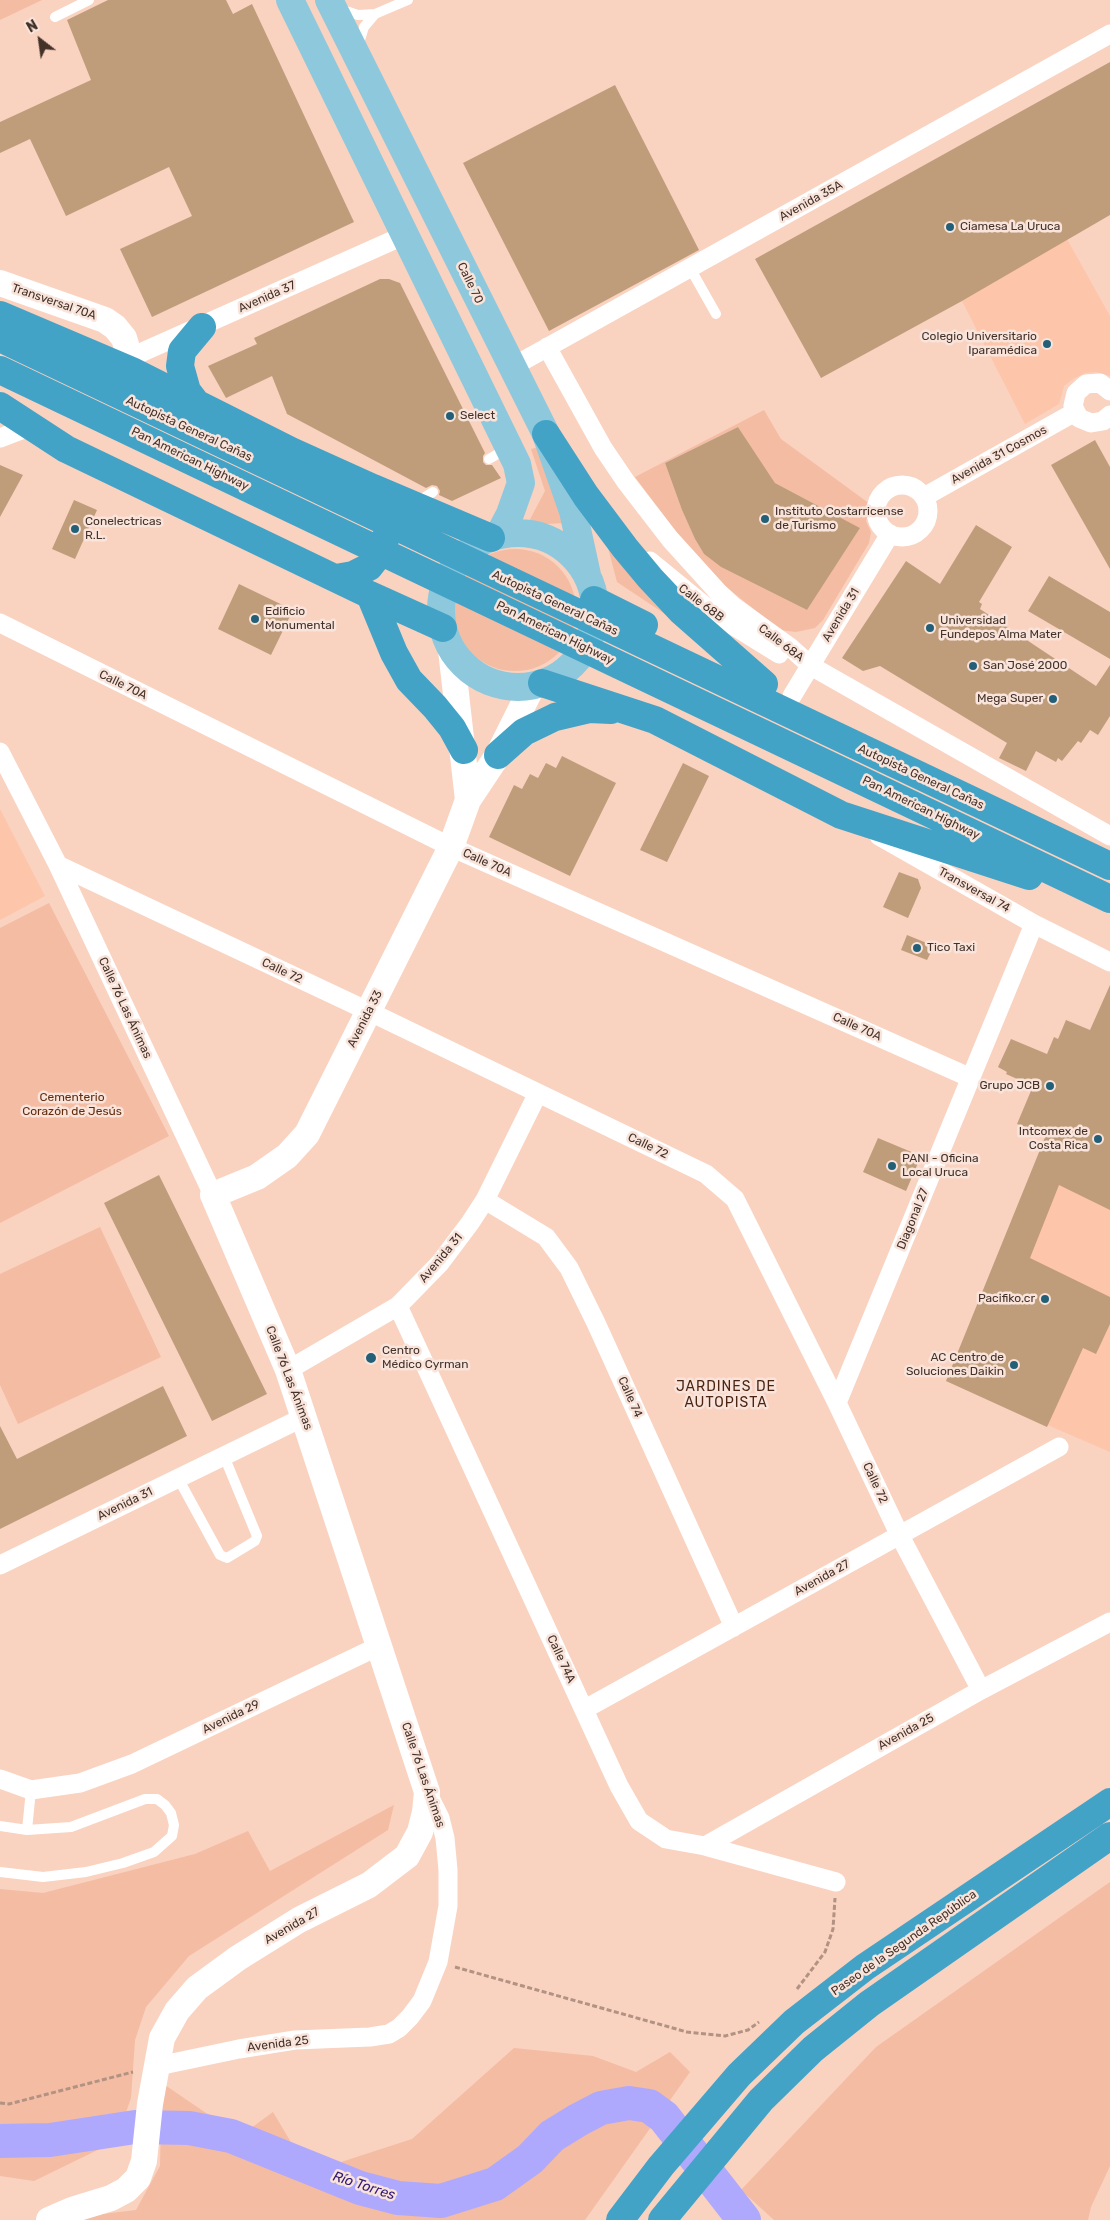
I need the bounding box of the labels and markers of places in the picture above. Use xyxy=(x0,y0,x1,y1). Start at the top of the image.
place label: Ciamesa La Uruca xyxy=(960,220,1060,234)
marker: Ciamesa La Uruca xyxy=(944,221,956,233)
place label: Colegio Universitario Iparamédica xyxy=(922,330,1037,358)
marker: Colegio Universitario Iparamédica xyxy=(1041,338,1053,350)
place label: Select xyxy=(460,409,495,423)
marker: Select xyxy=(444,410,456,422)
place label: Instituto Costarricense de Turismo xyxy=(775,505,903,533)
marker: Instituto Costarricense de Turismo xyxy=(759,513,771,525)
place label: Conelectricas R.L. xyxy=(85,515,162,543)
marker: Conelectricas R.L. xyxy=(69,523,81,535)
place label: Edificio Monumental xyxy=(265,605,335,633)
marker: Edificio Monumental xyxy=(249,613,261,625)
place label: Universidad Fundepos Alma Mater xyxy=(940,614,1062,642)
marker: Universidad Fundepos Alma Mater xyxy=(924,622,936,634)
place label: San José 2000 xyxy=(983,659,1067,673)
marker: San José 2000 xyxy=(967,660,979,672)
place label: Mega Super xyxy=(977,692,1043,706)
marker: Mega Super xyxy=(1047,693,1059,705)
place label: Tico Taxi xyxy=(927,941,975,955)
marker: Tico Taxi xyxy=(911,942,923,954)
place label: Grupo JCB xyxy=(979,1079,1040,1093)
marker: Grupo JCB xyxy=(1044,1080,1056,1092)
place label: Intcomex de Costa Rica xyxy=(1019,1125,1088,1153)
marker: Intcomex de Costa Rica xyxy=(1092,1133,1104,1145)
place label: PANI - Oficina Local Uruca xyxy=(902,1152,979,1180)
marker: PANI - Oficina Local Uruca xyxy=(886,1160,898,1172)
place label: Pacifiko.cr xyxy=(978,1292,1035,1306)
marker: Pacifiko.cr xyxy=(1039,1293,1051,1305)
place label: Centro Médico Cyrman xyxy=(382,1344,468,1372)
marker: Centro Médico Cyrman xyxy=(364,1351,378,1365)
place label: AC Centro de Soluciones Daikin xyxy=(906,1351,1004,1379)
marker: AC Centro de Soluciones Daikin xyxy=(1008,1359,1020,1371)

